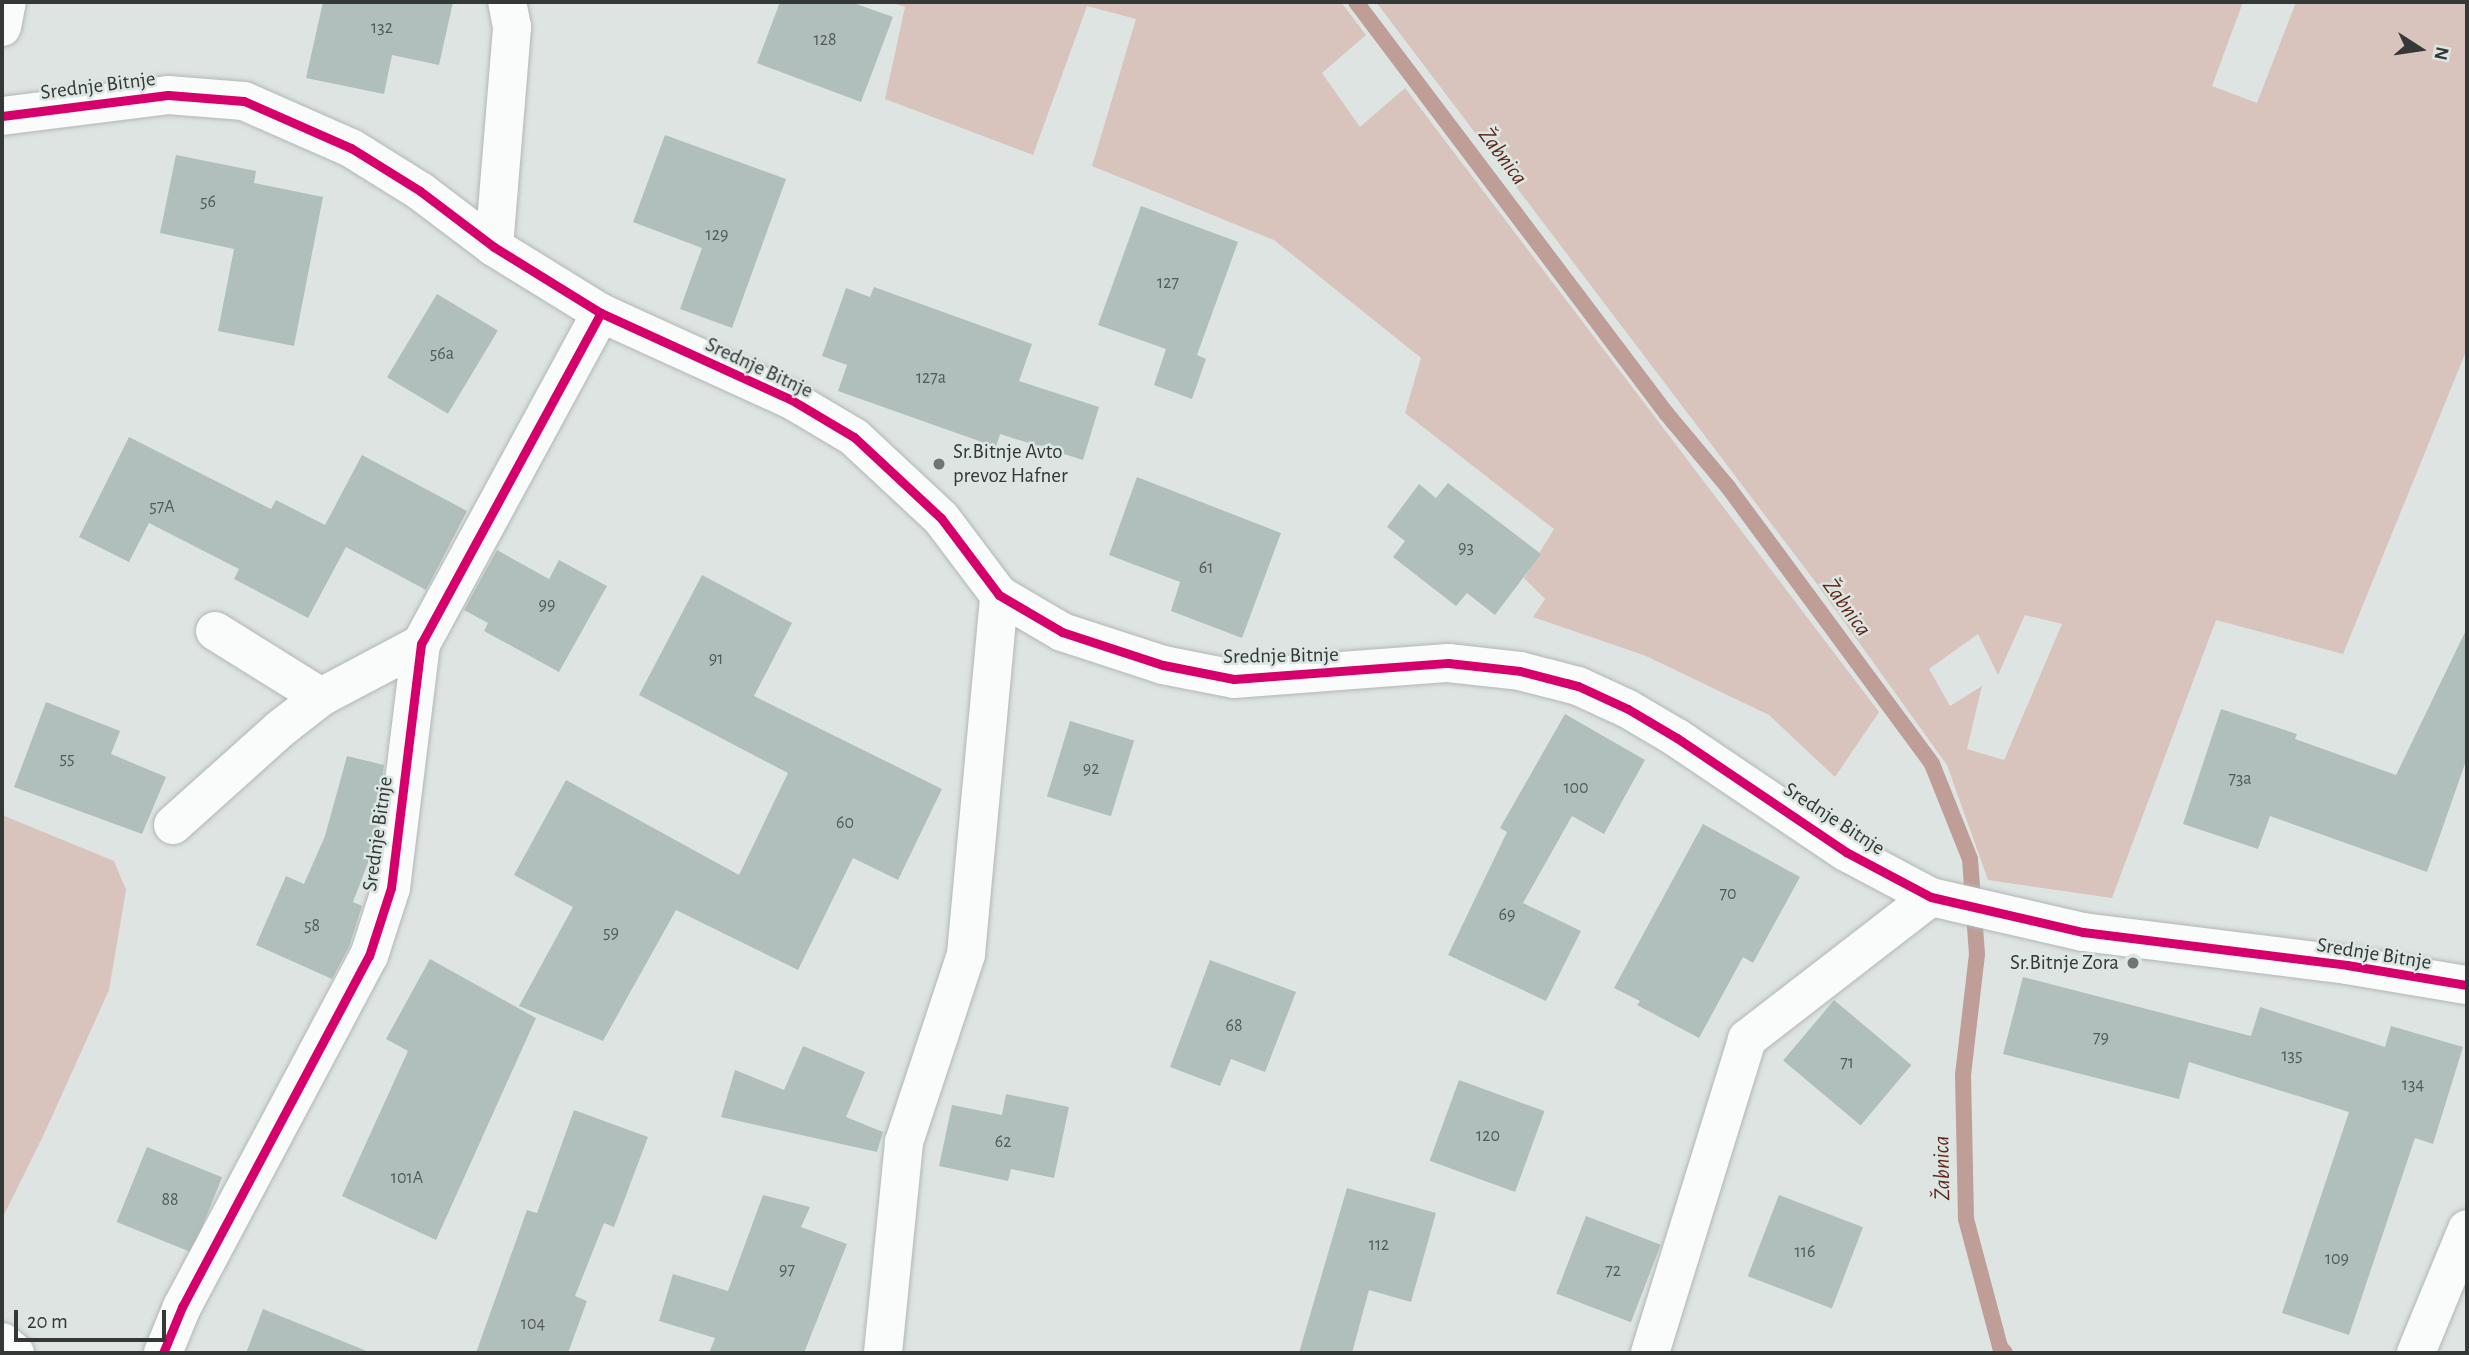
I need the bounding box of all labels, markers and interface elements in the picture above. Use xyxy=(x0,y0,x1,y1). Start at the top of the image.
north arrow xyxy=(2385,14,2455,84)
house number: 132 xyxy=(371,17,393,39)
house number: 128 xyxy=(814,29,836,51)
text: N xyxy=(2430,45,2452,62)
street label: Srednje Bitnje xyxy=(39,66,157,106)
water label: Žabnica xyxy=(1471,123,1533,191)
house number: 56 xyxy=(200,191,216,213)
house number: 129 xyxy=(706,224,728,246)
house number: 127 xyxy=(1157,272,1179,294)
street label: Srednje Bitnje xyxy=(701,332,817,404)
house number: 56a xyxy=(430,343,454,365)
house number: 127a xyxy=(916,367,946,389)
place label: Sr.Bitnje Avto prevoz Hafner xyxy=(953,439,1068,489)
marker: Sr.Bitnje Avto prevoz Hafner xyxy=(931,456,947,472)
house number: 57A xyxy=(149,496,175,518)
house number: 93 xyxy=(1458,537,1474,559)
house number: 61 xyxy=(1199,557,1213,579)
water label: Žabnica xyxy=(1816,574,1876,642)
house number: 99 xyxy=(539,594,555,616)
street label: Srednje Bitnje xyxy=(1223,642,1339,670)
house number: 91 xyxy=(709,648,723,670)
house number: 55 xyxy=(59,748,75,770)
house number: 92 xyxy=(1083,758,1099,780)
house number: 73a xyxy=(2228,768,2252,790)
street label: Srednje Bitnje xyxy=(357,775,399,893)
house number: 100 xyxy=(1563,777,1589,799)
street label: Srednje Bitnje xyxy=(1779,777,1889,861)
house number: 60 xyxy=(836,812,854,834)
house number: 70 xyxy=(1719,883,1737,905)
house number: 69 xyxy=(1499,904,1515,926)
house number: 58 xyxy=(304,915,320,937)
house number: 59 xyxy=(603,922,619,944)
street label: Srednje Bitnje xyxy=(2315,933,2433,975)
place label: Sr.Bitnje Zora xyxy=(2010,950,2119,976)
marker: Sr.Bitnje Zora xyxy=(2125,955,2141,971)
house number: 68 xyxy=(1226,1015,1242,1037)
house number: 79 xyxy=(2093,1027,2109,1049)
house number: 135 xyxy=(2281,1045,2303,1067)
house number: 71 xyxy=(1840,1052,1854,1074)
house number: 134 xyxy=(2402,1074,2424,1096)
house number: 120 xyxy=(1476,1125,1500,1147)
house number: 62 xyxy=(995,1131,1011,1153)
water label: Žabnica xyxy=(1929,1135,1957,1201)
house number: 101A xyxy=(391,1167,423,1189)
house number: 88 xyxy=(161,1189,179,1211)
house number: 112 xyxy=(1369,1234,1389,1256)
house number: 116 xyxy=(1795,1241,1815,1263)
house number: 109 xyxy=(2325,1248,2349,1270)
house number: 97 xyxy=(779,1259,795,1281)
house number: 72 xyxy=(1605,1260,1621,1282)
scale bar xyxy=(18,1296,170,1340)
text: 20 m xyxy=(27,1311,68,1332)
house number: 104 xyxy=(521,1313,545,1335)

